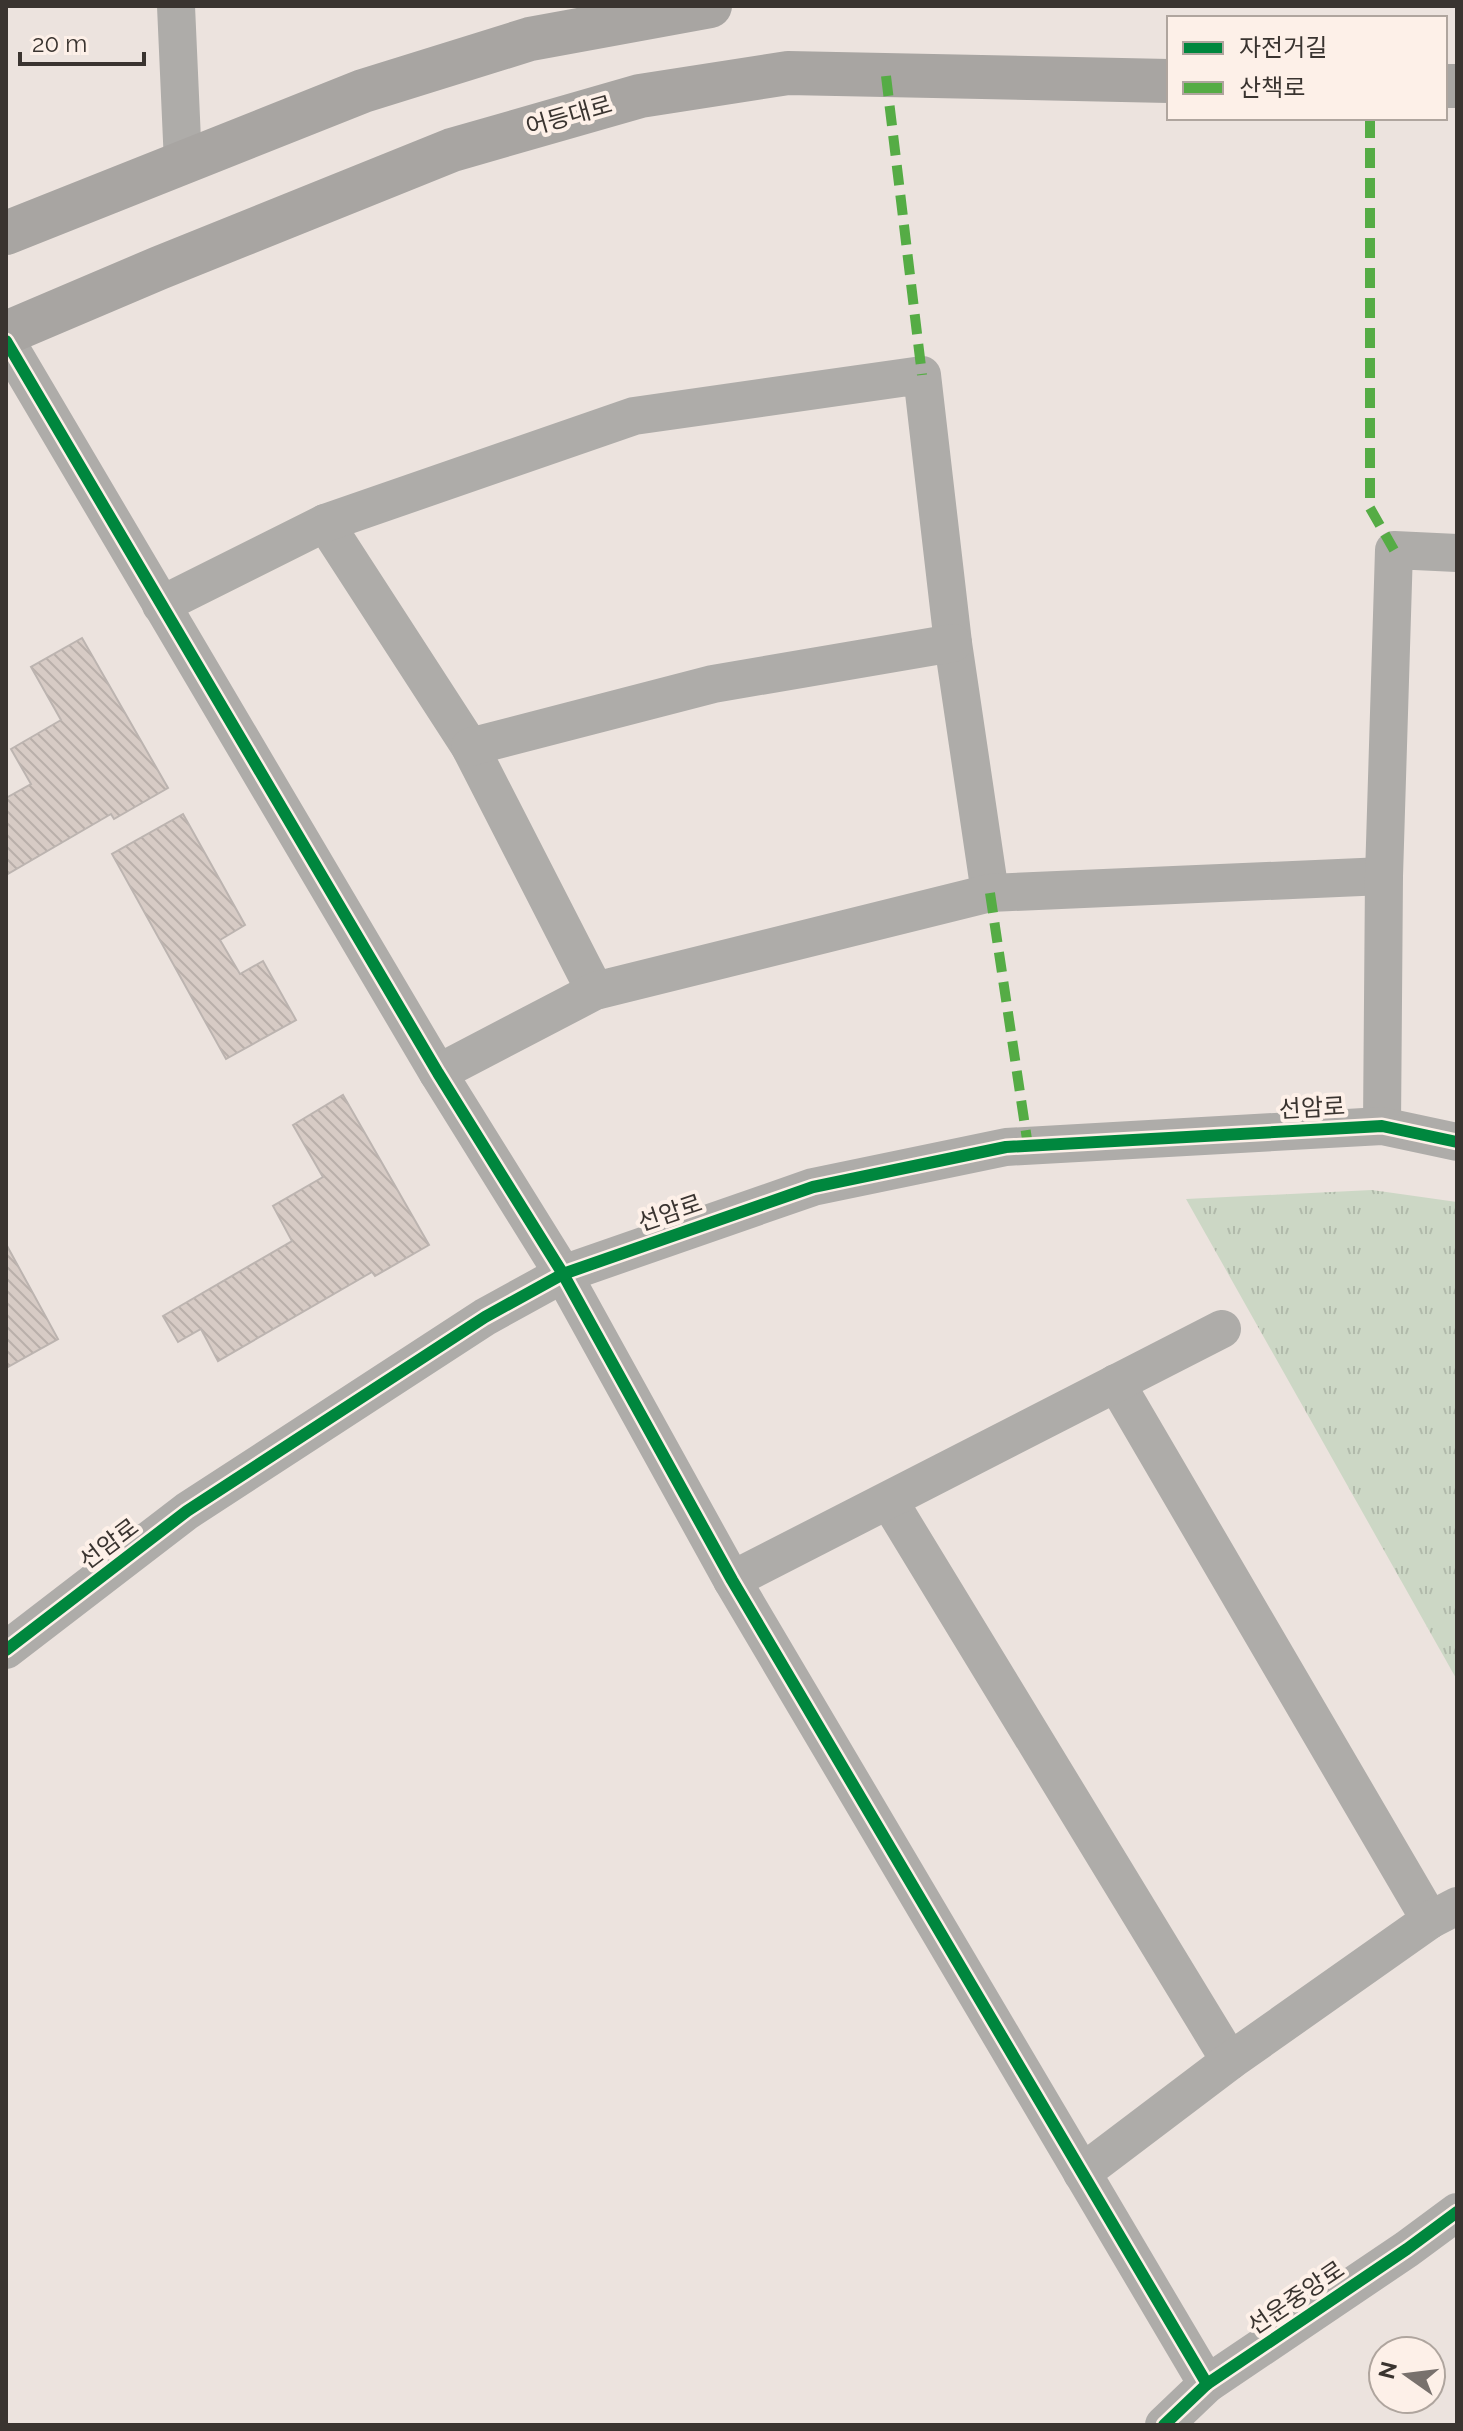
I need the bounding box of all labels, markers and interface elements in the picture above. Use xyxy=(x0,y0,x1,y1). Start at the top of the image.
scale bar xyxy=(20,16,144,66)
legend xyxy=(1167,16,1447,120)
text: 20 m xyxy=(32,29,87,58)
text: 자전거길 xyxy=(1239,33,1327,62)
text: 산책로 xyxy=(1239,73,1305,102)
street label: 어등대로 xyxy=(522,89,615,142)
street label: 선암로 xyxy=(1278,1091,1346,1124)
street label: 선암로 xyxy=(634,1188,706,1237)
street label: 선암로 xyxy=(74,1512,144,1575)
street label: 선운중앙로 xyxy=(1242,2255,1350,2340)
north arrow xyxy=(1367,2335,1447,2415)
text: N xyxy=(1373,2359,1402,2381)

